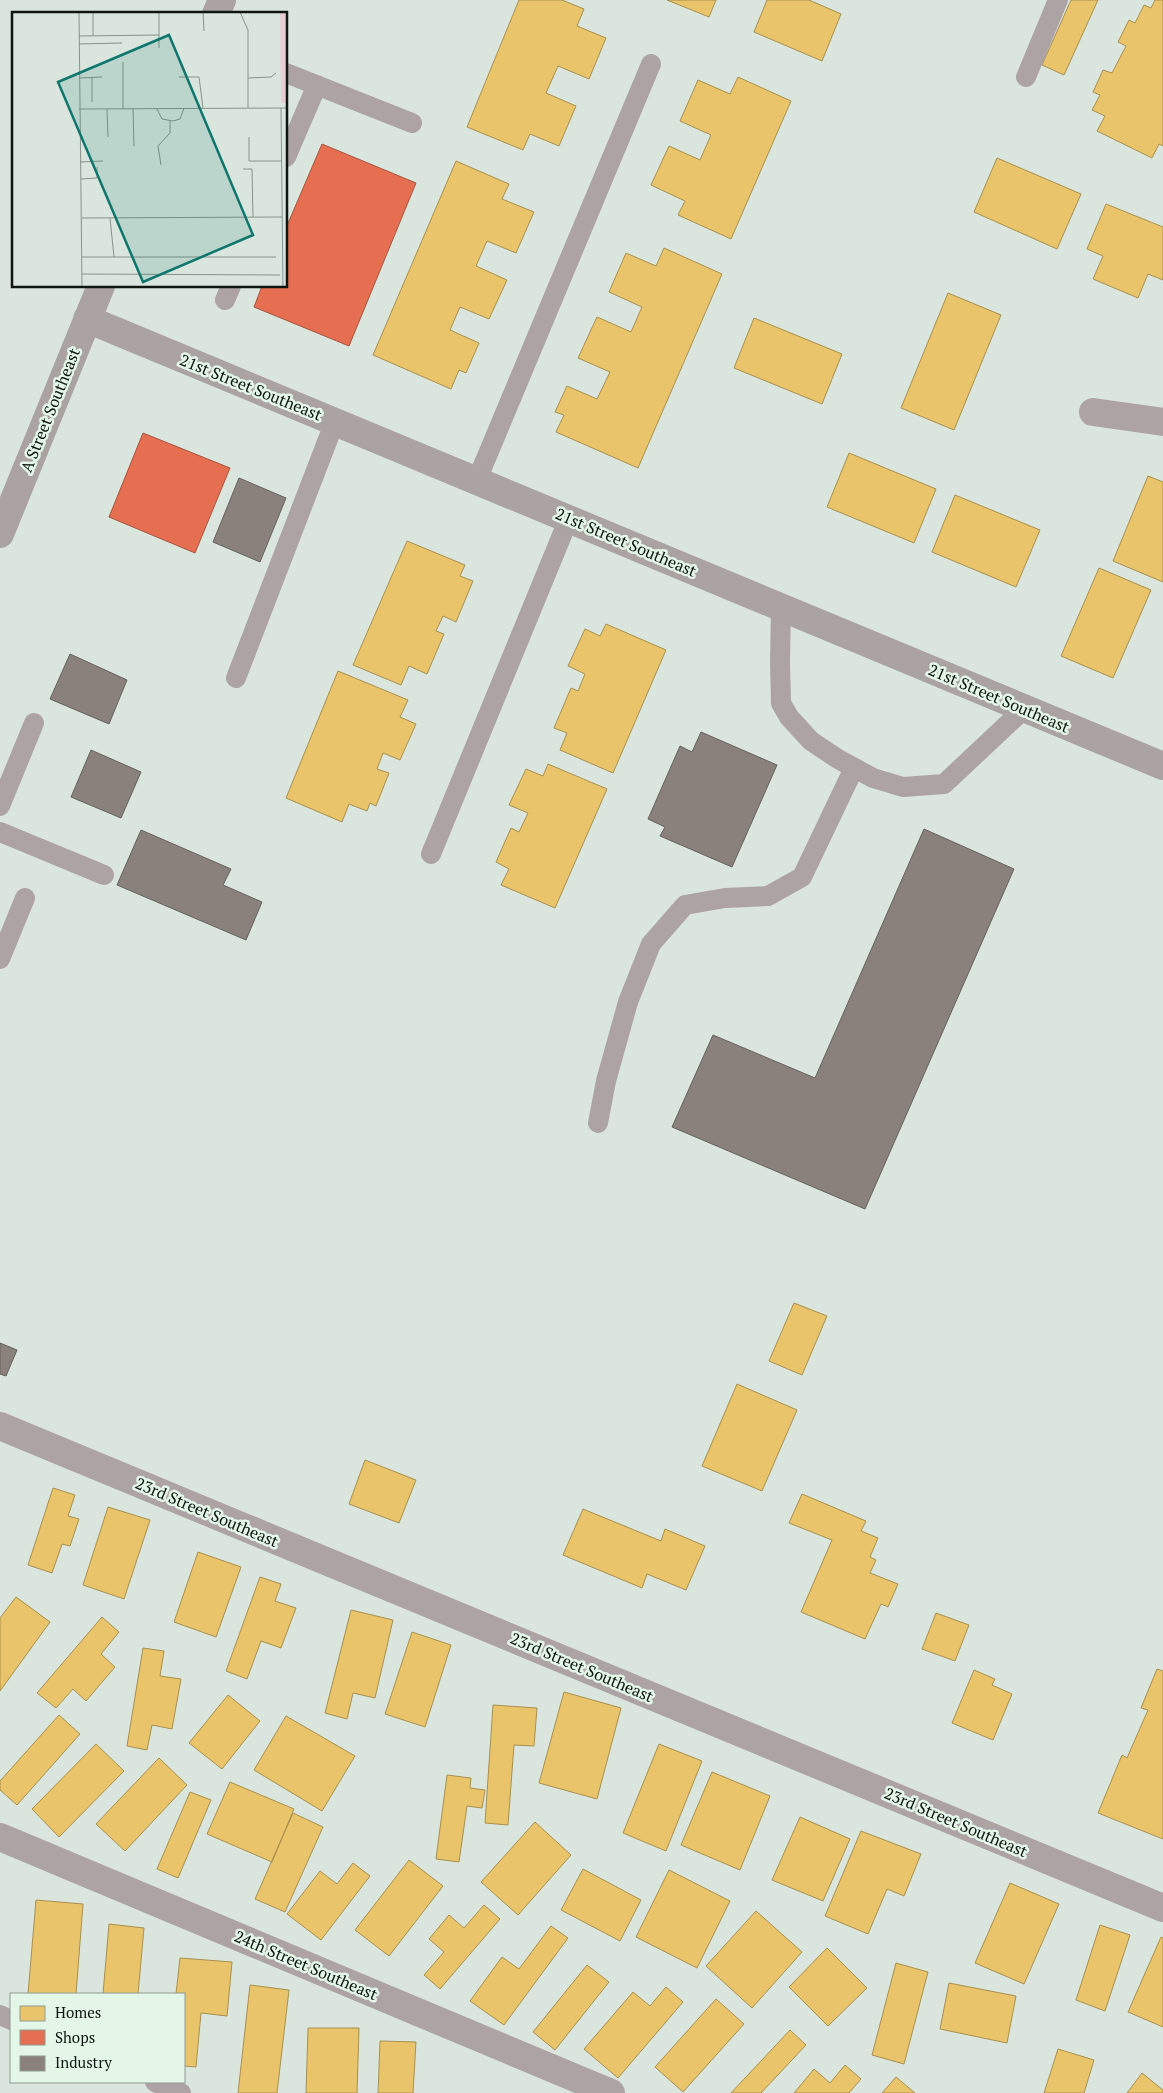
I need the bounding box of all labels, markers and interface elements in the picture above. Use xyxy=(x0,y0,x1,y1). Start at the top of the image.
inset map xyxy=(12,12,288,288)
street label: A Street Southeast xyxy=(15,345,85,475)
street label: 21st Street Southeast xyxy=(177,348,325,426)
street label: 21st Street Southeast xyxy=(552,502,700,582)
street label: 21st Street Southeast xyxy=(925,658,1073,738)
street label: 23rd Street Southeast xyxy=(132,1472,282,1552)
street label: 23rd Street Southeast xyxy=(507,1627,657,1707)
street label: 23rd Street Southeast xyxy=(881,1782,1031,1862)
street label: 24th Street Southeast xyxy=(231,1925,381,2005)
legend xyxy=(10,1993,185,2083)
text: Homes xyxy=(55,2002,101,2022)
text: Shops xyxy=(55,2027,95,2047)
text: Industry xyxy=(55,2052,112,2072)

